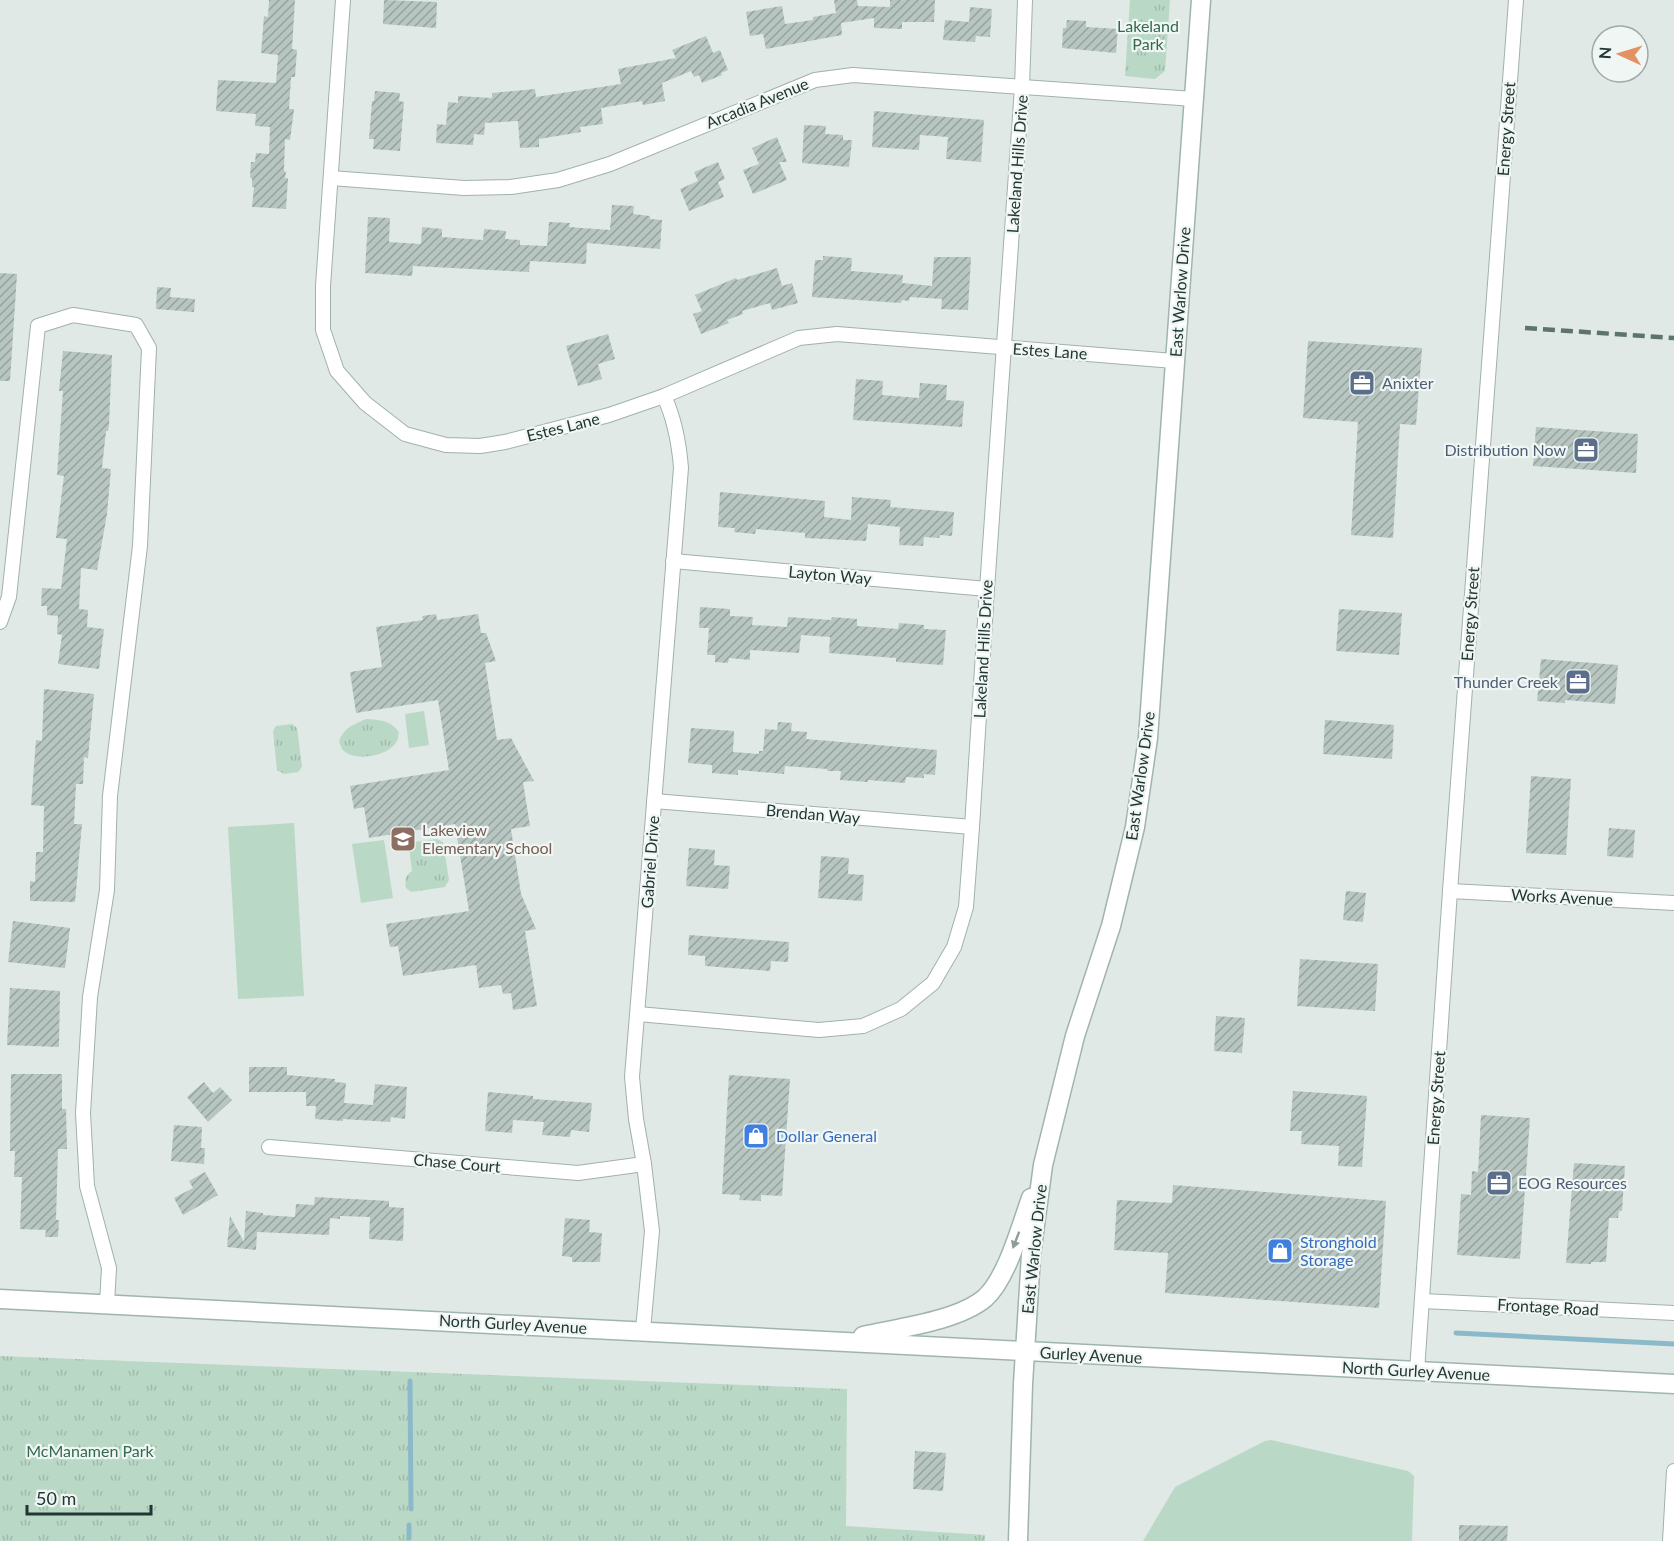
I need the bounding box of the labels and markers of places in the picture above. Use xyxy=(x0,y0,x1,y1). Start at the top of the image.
office icon: Anixter xyxy=(1347,368,1377,398)
place label: Anixter xyxy=(1382,373,1434,392)
office icon: Distribution Now xyxy=(1571,435,1601,465)
place label: Distribution Now xyxy=(1445,440,1566,459)
office icon: Thunder Creek xyxy=(1563,667,1593,697)
place label: Thunder Creek xyxy=(1454,672,1559,691)
place label: Lakeview Elementary School xyxy=(422,820,552,857)
school or university icon: Lakeview Elementary School xyxy=(388,824,418,854)
shop icon: Dollar General xyxy=(741,1121,771,1151)
place label: Dollar General xyxy=(776,1126,877,1145)
office icon: EOG Resources xyxy=(1484,1168,1514,1198)
place label: EOG Resources xyxy=(1518,1173,1627,1192)
place label: Stronghold Storage xyxy=(1300,1232,1377,1269)
shop icon: Stronghold Storage xyxy=(1265,1236,1295,1266)

